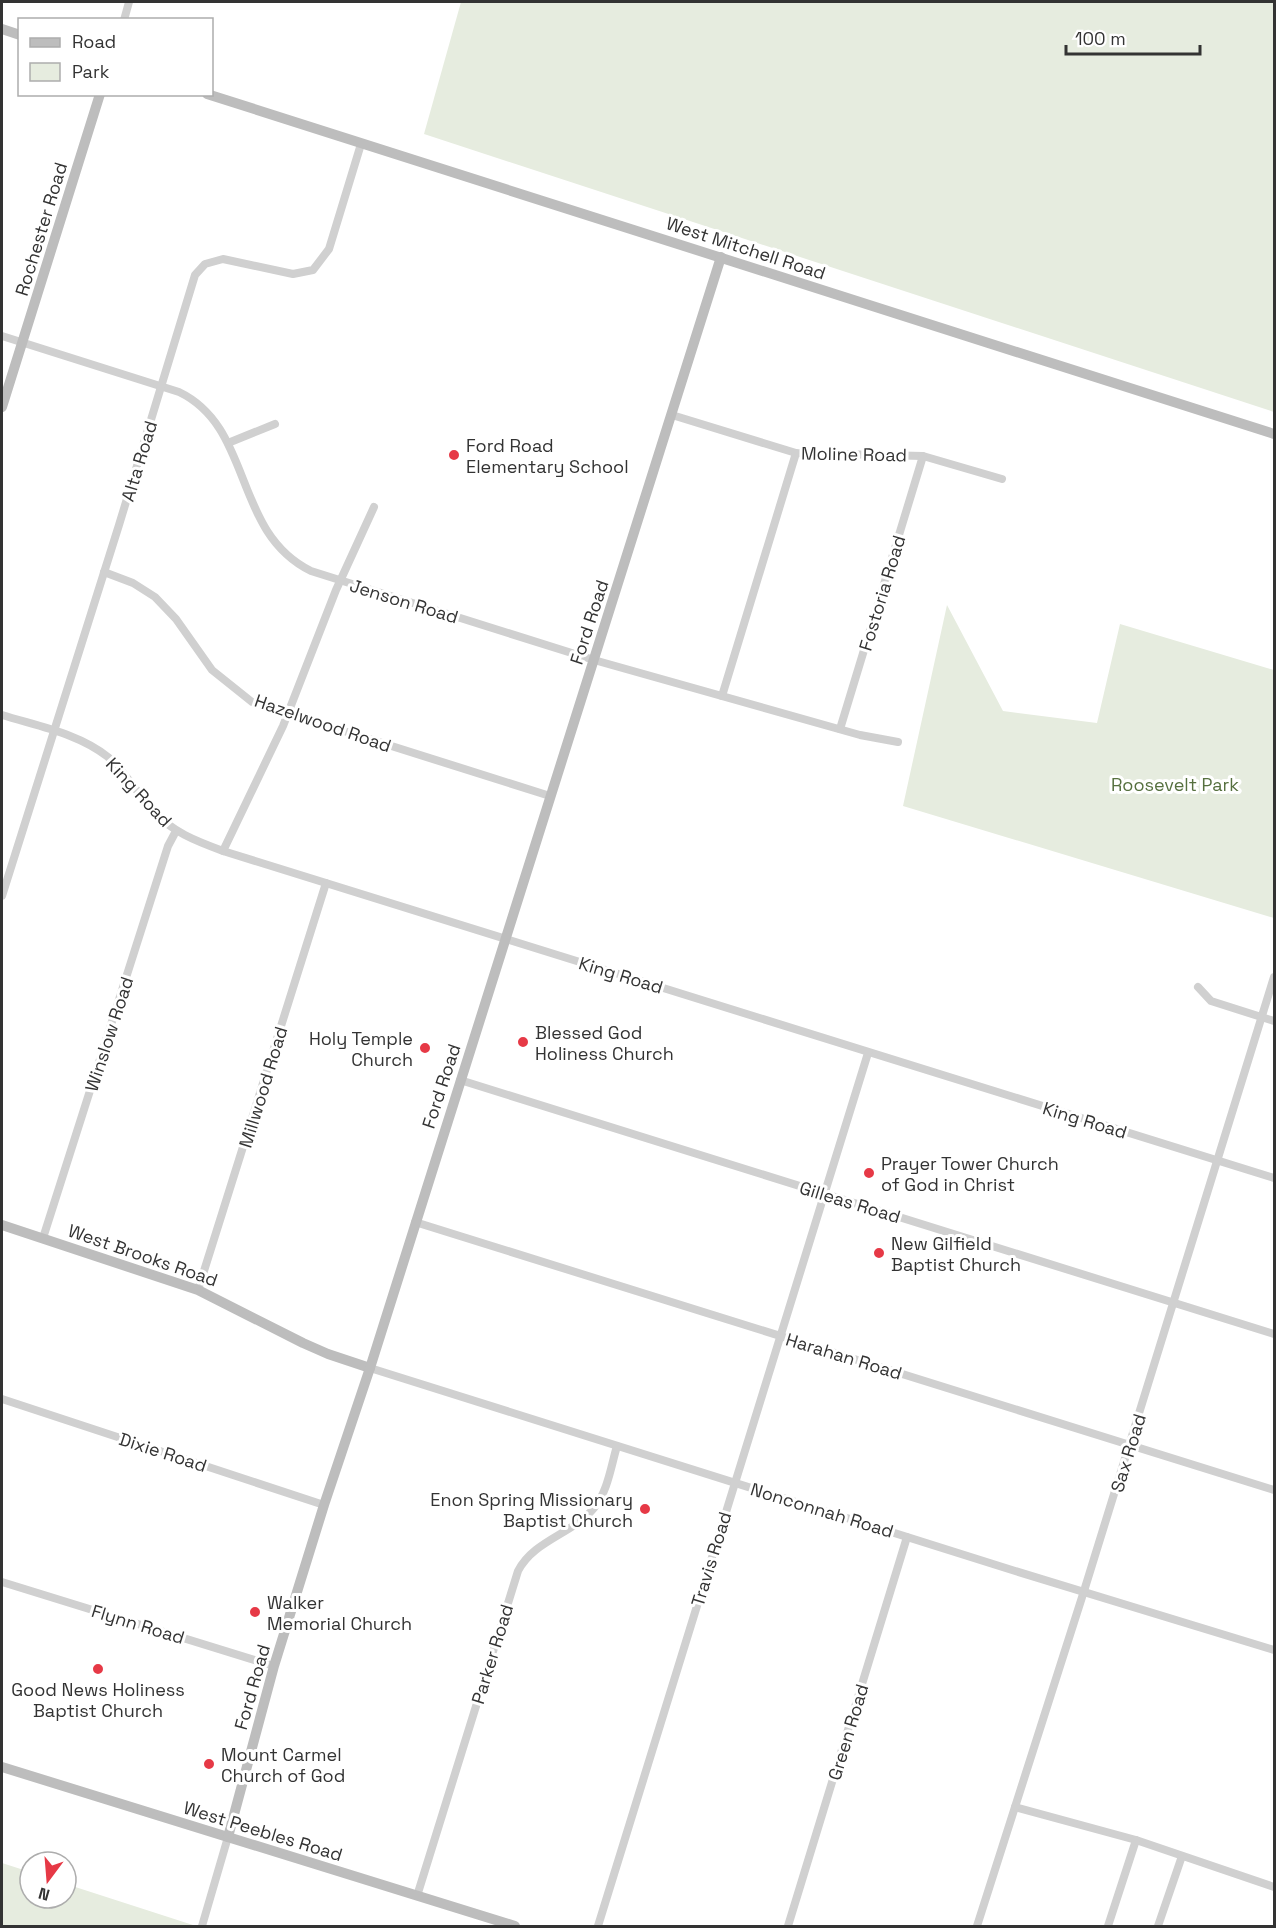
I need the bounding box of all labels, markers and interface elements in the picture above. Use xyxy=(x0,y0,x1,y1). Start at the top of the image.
legend xyxy=(18,18,213,96)
scale bar xyxy=(1066,18,1200,56)
text: 100 m xyxy=(1075,27,1126,50)
text: Road xyxy=(72,30,116,53)
text: Park xyxy=(72,60,110,83)
street label: Rochester Road xyxy=(10,159,72,299)
street label: West Mitchell Road xyxy=(663,211,829,285)
street label: Alta Road xyxy=(116,418,162,504)
place label: Ford Road Elementary School xyxy=(466,434,629,478)
street label: Moline Road xyxy=(801,442,907,466)
marker: Ford Road Elementary School xyxy=(447,448,461,462)
street label: Fostoria Road xyxy=(854,533,910,653)
street label: Jenson Road xyxy=(347,574,461,628)
street label: Ford Road xyxy=(565,577,613,667)
street label: Hazelwood Road xyxy=(252,689,394,757)
street label: King Road xyxy=(101,752,177,832)
park label: Roosevelt Park xyxy=(1111,773,1239,796)
street label: King Road xyxy=(576,951,666,999)
street label: Winslow Road xyxy=(80,974,138,1094)
place label: Blessed God Holiness Church xyxy=(535,1021,674,1065)
street label: Millwood Road xyxy=(234,1024,292,1150)
place label: Holy Temple Church xyxy=(309,1027,413,1071)
marker: Blessed God Holiness Church xyxy=(516,1035,530,1049)
street label: Ford Road xyxy=(417,1041,465,1131)
marker: Holy Temple Church xyxy=(418,1041,432,1055)
street label: King Road xyxy=(1040,1096,1130,1144)
place label: Prayer Tower Church of God in Christ xyxy=(881,1152,1059,1196)
marker: Prayer Tower Church of God in Christ xyxy=(862,1166,876,1180)
street label: Gilleas Road xyxy=(797,1176,903,1228)
street label: West Brooks Road xyxy=(65,1219,221,1291)
place label: New Gilfield Baptist Church xyxy=(891,1232,1021,1276)
marker: New Gilfield Baptist Church xyxy=(872,1246,886,1260)
street label: Harahan Road xyxy=(783,1327,905,1385)
street label: Sax Road xyxy=(1105,1411,1151,1495)
street label: Dixie Road xyxy=(116,1427,210,1477)
street label: Nonconnah Road xyxy=(748,1477,896,1543)
place label: Enon Spring Missionary Baptist Church xyxy=(430,1488,633,1532)
marker: Enon Spring Missionary Baptist Church xyxy=(638,1502,652,1516)
street label: Travis Road xyxy=(686,1509,736,1609)
place label: Walker Memorial Church xyxy=(267,1591,412,1635)
street label: Flynn Road xyxy=(89,1599,187,1649)
street label: Parker Road xyxy=(466,1601,518,1707)
marker: Walker Memorial Church xyxy=(248,1605,262,1619)
street label: Ford Road xyxy=(229,1642,275,1732)
marker: Good News Holiness Baptist Church xyxy=(91,1662,105,1676)
place label: Good News Holiness Baptist Church xyxy=(11,1678,185,1722)
street label: Green Road xyxy=(822,1681,874,1783)
place label: Mount Carmel Church of God xyxy=(221,1743,345,1787)
marker: Mount Carmel Church of God xyxy=(202,1757,216,1771)
street label: West Peebles Road xyxy=(181,1796,345,1866)
north arrow xyxy=(18,1850,78,1910)
text: N xyxy=(36,1882,52,1906)

